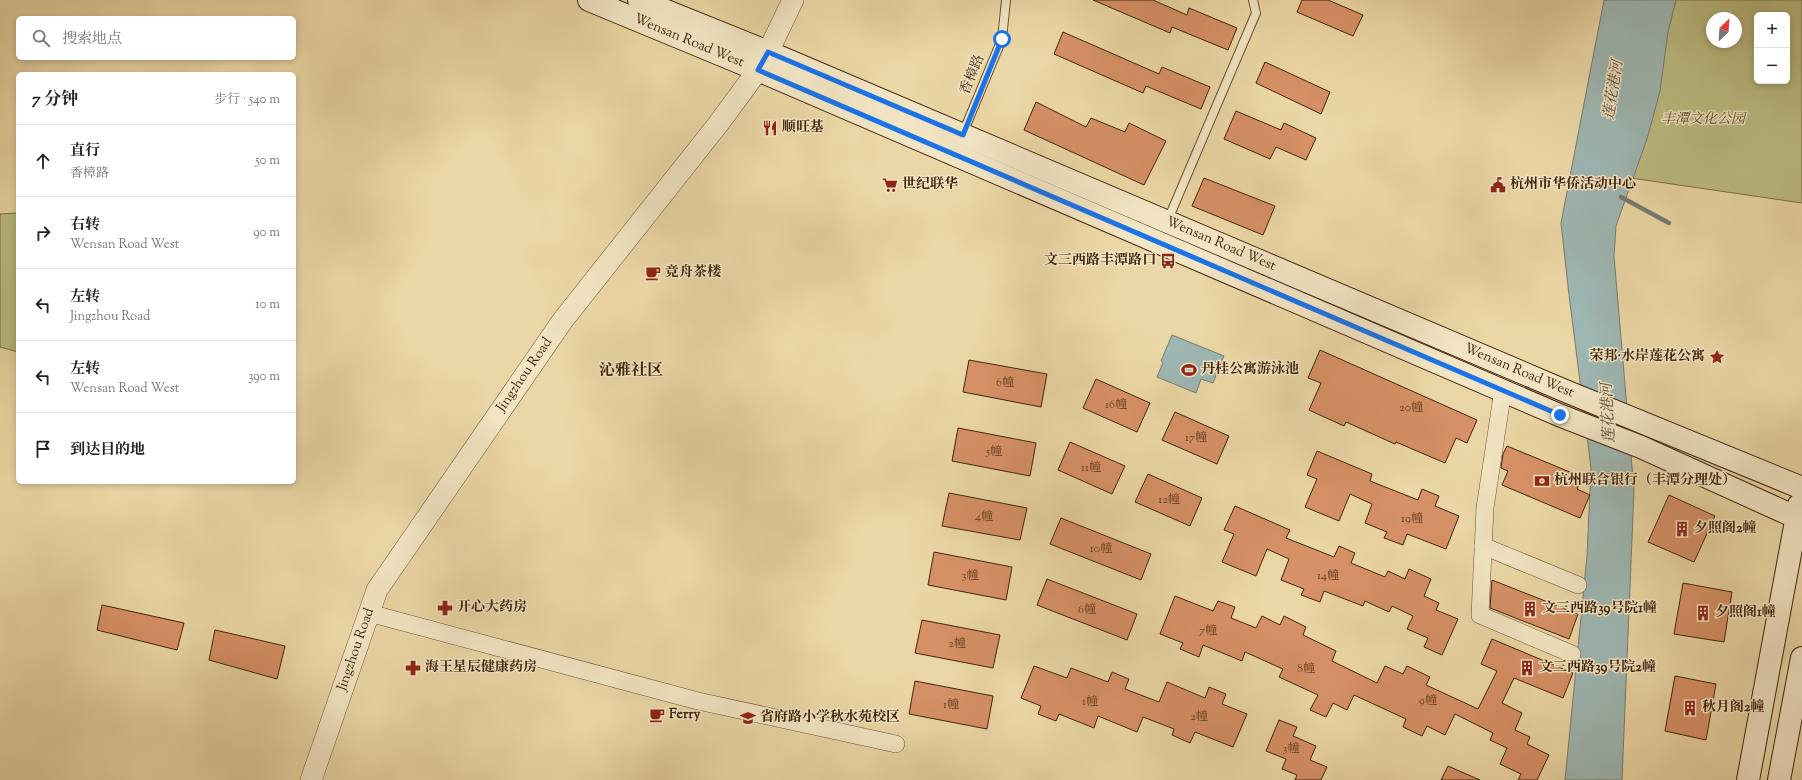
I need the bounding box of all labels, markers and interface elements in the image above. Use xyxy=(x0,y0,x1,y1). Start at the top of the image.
street label: Wensan Road West xyxy=(631,10,747,73)
north arrow xyxy=(1706,12,1742,48)
map controls xyxy=(1754,12,1790,84)
button: + xyxy=(1754,12,1790,48)
search box xyxy=(16,16,296,60)
icon: search xyxy=(30,27,52,49)
text: 搜索地点 xyxy=(62,29,122,50)
route start xyxy=(993,30,1011,48)
button: − xyxy=(1754,48,1790,84)
street label: 香樟路 xyxy=(956,52,990,98)
water label: 莲花港河 xyxy=(1599,56,1630,121)
text: 7 分钟 xyxy=(32,88,78,112)
text: 步行 · 540 m xyxy=(214,91,280,109)
park label: 丰潭文化公园 xyxy=(1661,110,1747,130)
place label: 顺旺基 xyxy=(782,118,824,138)
restaurant icon: 顺旺基 xyxy=(761,119,779,137)
text: 直行 xyxy=(70,141,100,162)
icon: ahead xyxy=(32,150,54,172)
text: 50 m xyxy=(255,152,280,170)
text: 香樟路 xyxy=(70,165,109,183)
place label: 世纪联华 xyxy=(902,175,958,195)
place label: 杭州市华侨活动中心 xyxy=(1510,175,1636,195)
supermarket icon: 世纪联华 xyxy=(881,176,899,194)
public building icon: 杭州市华侨活动中心 xyxy=(1489,176,1507,194)
street label: Wensan Road West xyxy=(1163,212,1279,277)
text: 右转 xyxy=(70,215,100,236)
icon: right xyxy=(32,222,54,244)
text: 90 m xyxy=(253,224,280,242)
text: Wensan Road West xyxy=(70,236,179,254)
place label: 文三西路丰潭路口 xyxy=(1044,251,1156,271)
bus stop icon: 文三西路丰潭路口 xyxy=(1159,252,1177,270)
place label: 竞舟茶楼 xyxy=(665,263,721,283)
cafe icon: 竞舟茶楼 xyxy=(644,264,662,282)
text: 左转 xyxy=(70,287,100,308)
icon: left xyxy=(32,294,54,316)
text: 10 m xyxy=(255,296,280,314)
text: Jingzhou Road xyxy=(70,308,150,326)
street label: Jingzhou Road xyxy=(492,334,558,417)
street label: Wensan Road West xyxy=(1461,339,1577,403)
place label: 荣邦·水岸莲花公寓 xyxy=(1589,347,1705,367)
place icon: 荣邦·水岸莲花公寓 xyxy=(1708,348,1726,366)
text: 左转 xyxy=(70,359,100,380)
district label: 沁雅社区 xyxy=(599,360,663,383)
place label: 丹桂公寓游泳池 xyxy=(1201,360,1299,380)
sports icon: 丹桂公寓游泳池 xyxy=(1180,361,1198,379)
icon: left xyxy=(32,366,54,388)
text: 390 m xyxy=(248,368,280,386)
house number: 6幢 xyxy=(996,374,1014,392)
text: Wensan Road West xyxy=(70,380,179,398)
water label: 莲花港河 xyxy=(1597,380,1621,444)
house number: 16幢 xyxy=(1105,396,1127,414)
house number: 20幢 xyxy=(1399,399,1423,417)
route end xyxy=(1551,406,1569,424)
house number: 17幢 xyxy=(1185,429,1207,447)
icon: arrive xyxy=(32,438,54,460)
text: 到达目的地 xyxy=(70,440,145,461)
house number: 5幢 xyxy=(985,443,1002,461)
house number: 11幢 xyxy=(1081,459,1101,477)
place label: 杭州联合银行（丰潭分理处） xyxy=(1554,471,1736,491)
bank icon: 杭州联合银行（丰潭分理处） xyxy=(1533,472,1551,490)
house number: 12幢 xyxy=(1158,491,1180,509)
house number: 4幢 xyxy=(975,508,993,526)
house number: 19幢 xyxy=(1401,510,1423,528)
place label: 夕照阁2幢 xyxy=(1694,519,1757,539)
building icon: 夕照阁2幢 xyxy=(1673,520,1691,538)
house number: 10幢 xyxy=(1090,540,1112,558)
house number: 3幢 xyxy=(962,567,978,585)
house number: 14幢 xyxy=(1317,567,1339,585)
place label: 开心大药房 xyxy=(457,598,527,618)
pharmacy icon: 开心大药房 xyxy=(436,599,454,617)
place label: 文三西路39号院1幢 xyxy=(1542,599,1657,619)
building icon: 文三西路39号院1幢 xyxy=(1521,600,1539,618)
house number: 6幢 xyxy=(1078,601,1096,619)
place label: 夕照阁1幢 xyxy=(1715,603,1776,623)
building icon: 夕照阁1幢 xyxy=(1694,604,1712,622)
street label: Jingzhou Road xyxy=(332,605,380,695)
house number: 7幢 xyxy=(1199,622,1217,640)
house number: 2幢 xyxy=(948,635,966,653)
place label: 海王星辰健康药房 xyxy=(425,658,537,678)
place label: 文三西路39号院2幢 xyxy=(1539,658,1656,678)
pharmacy icon: 海王星辰健康药房 xyxy=(404,659,422,677)
building icon: 文三西路39号院2幢 xyxy=(1518,659,1536,677)
house number: 8幢 xyxy=(1297,660,1315,678)
house number: 9幢 xyxy=(1419,692,1437,710)
house number: 1幢 xyxy=(1082,693,1098,711)
house number: 1幢 xyxy=(943,696,959,714)
place label: 秋月阁2幢 xyxy=(1702,698,1765,718)
building icon: 秋月阁2幢 xyxy=(1681,699,1699,717)
place label: Ferry xyxy=(669,705,701,725)
cafe icon: Ferry xyxy=(648,706,666,724)
place label: 省府路小学秋水苑校区 xyxy=(760,708,900,728)
house number: 2幢 xyxy=(1190,708,1208,726)
school or university icon: 省府路小学秋水苑校区 xyxy=(739,709,757,727)
house number: 3幢 xyxy=(1283,740,1299,758)

